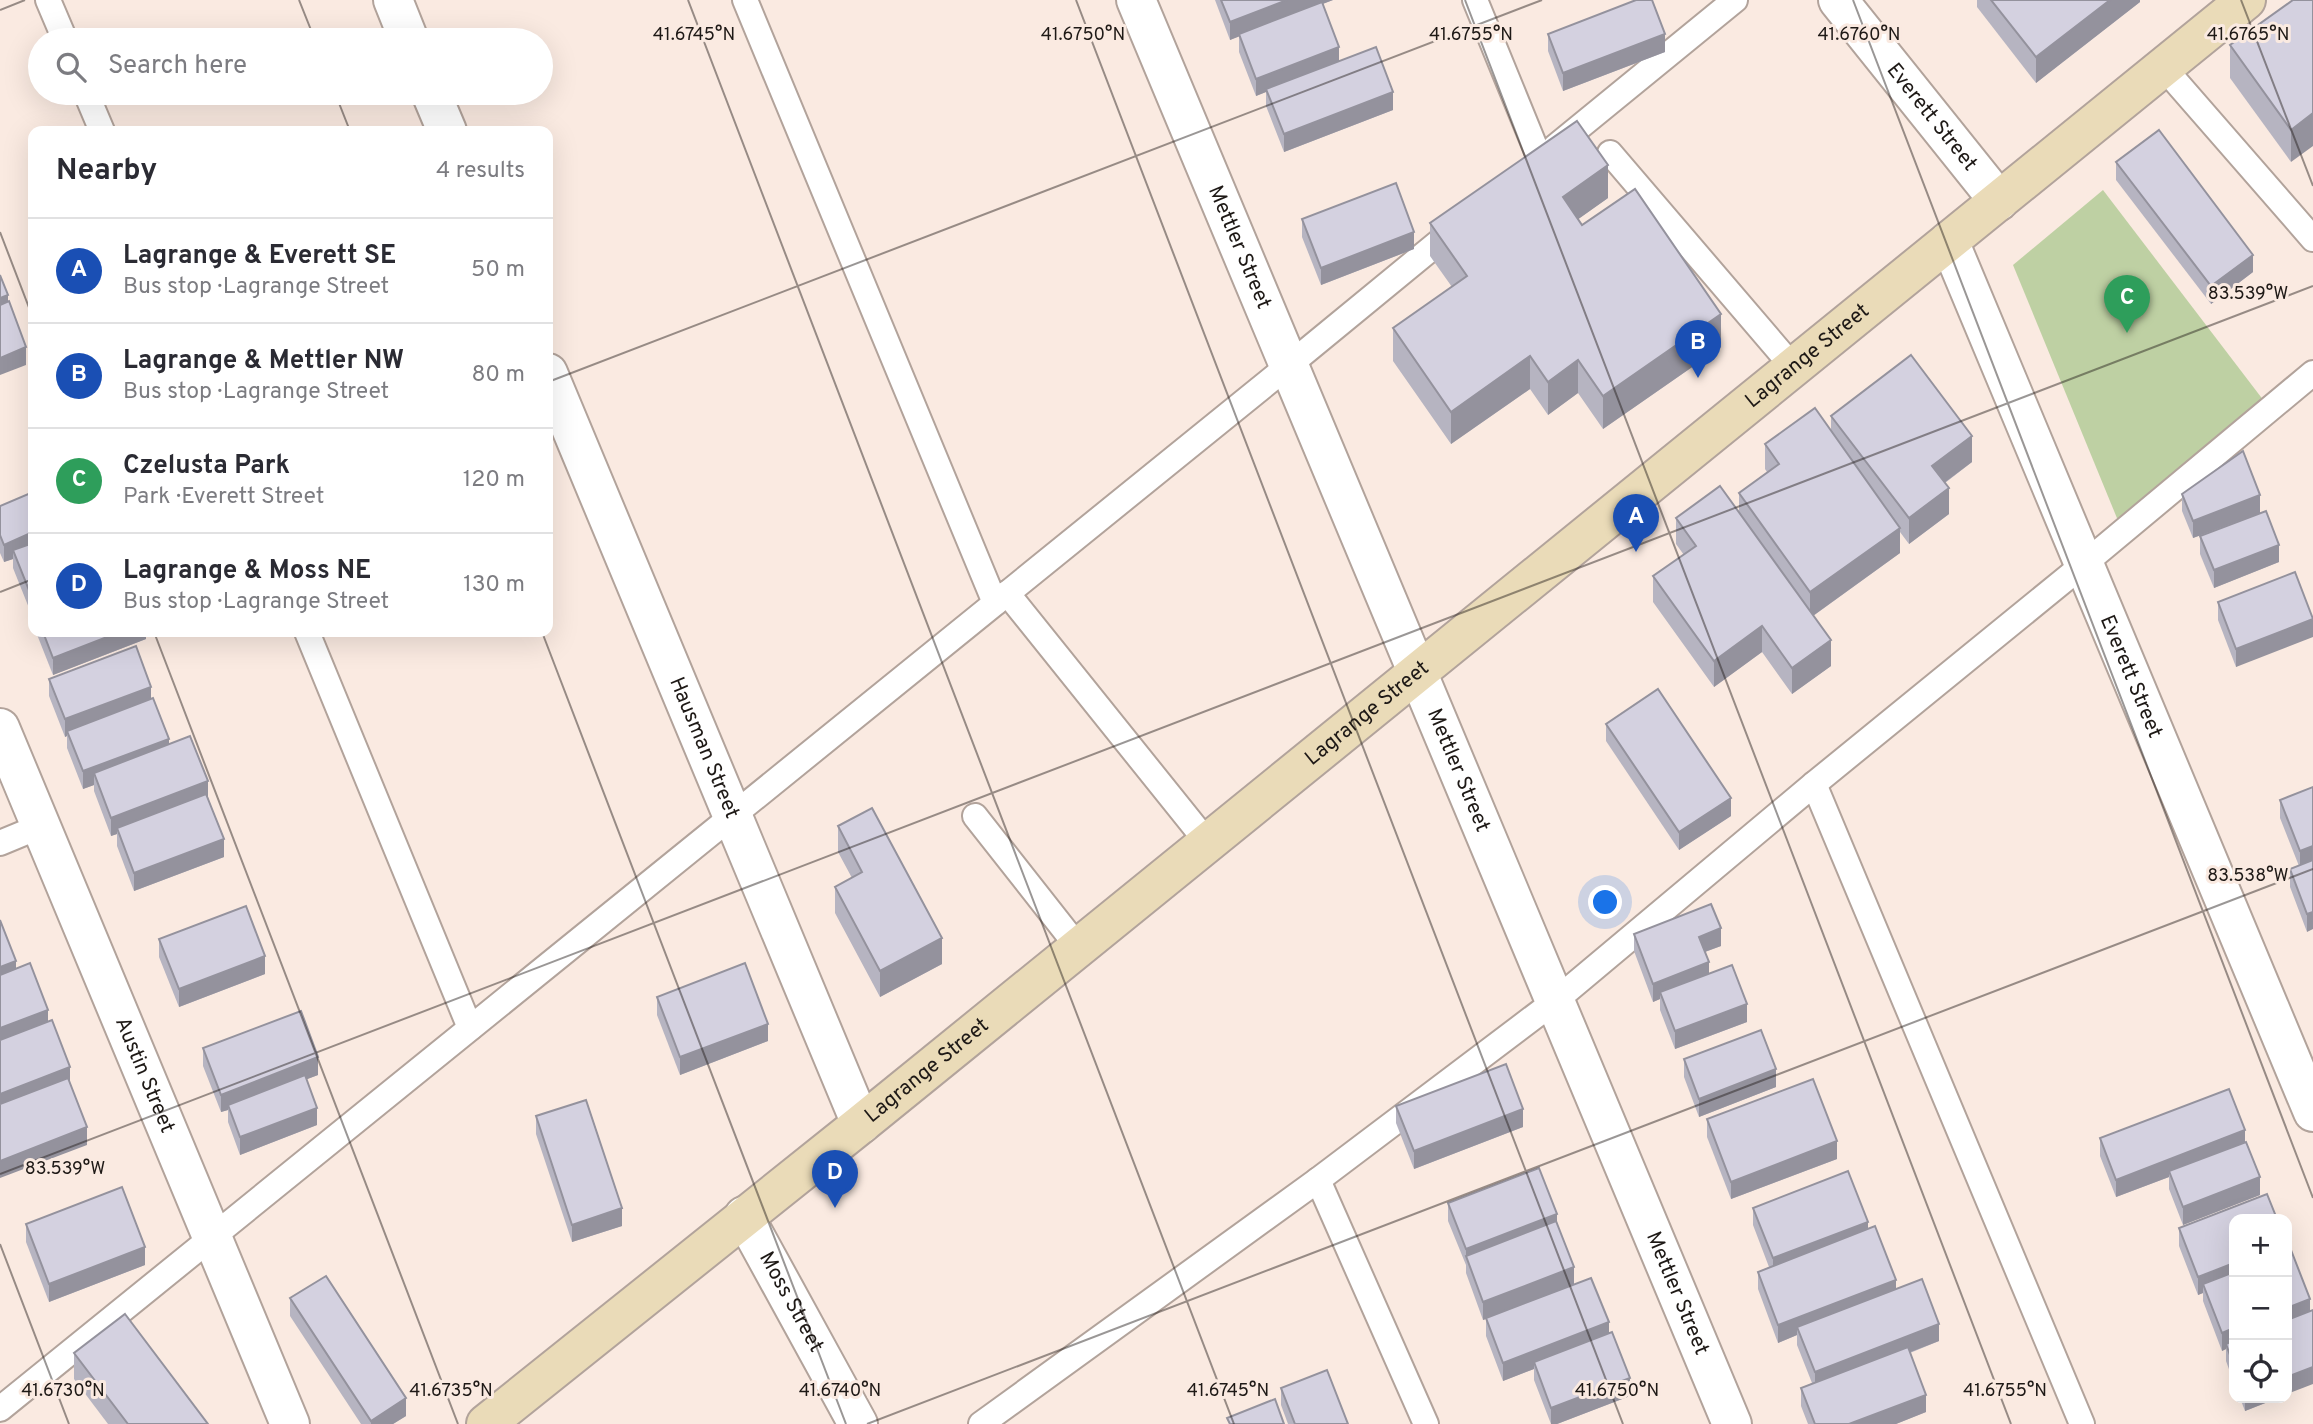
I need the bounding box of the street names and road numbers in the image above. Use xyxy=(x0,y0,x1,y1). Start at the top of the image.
street label: Everett Street xyxy=(1880,58,1983,177)
street label: Mettler Street xyxy=(1202,181,1277,313)
street label: Lagrange Street xyxy=(1740,298,1875,414)
street label: Everett Street xyxy=(2093,611,2169,742)
street label: Lagrange Street xyxy=(1299,655,1435,772)
street label: Hausman Street xyxy=(663,673,746,822)
street label: Mettler Street xyxy=(1421,705,1496,836)
street label: Lagrange Street xyxy=(859,1012,994,1129)
street label: Austin Street xyxy=(108,1013,181,1137)
street label: Mettler Street xyxy=(1640,1228,1715,1359)
street label: Moss Street xyxy=(753,1247,830,1357)

